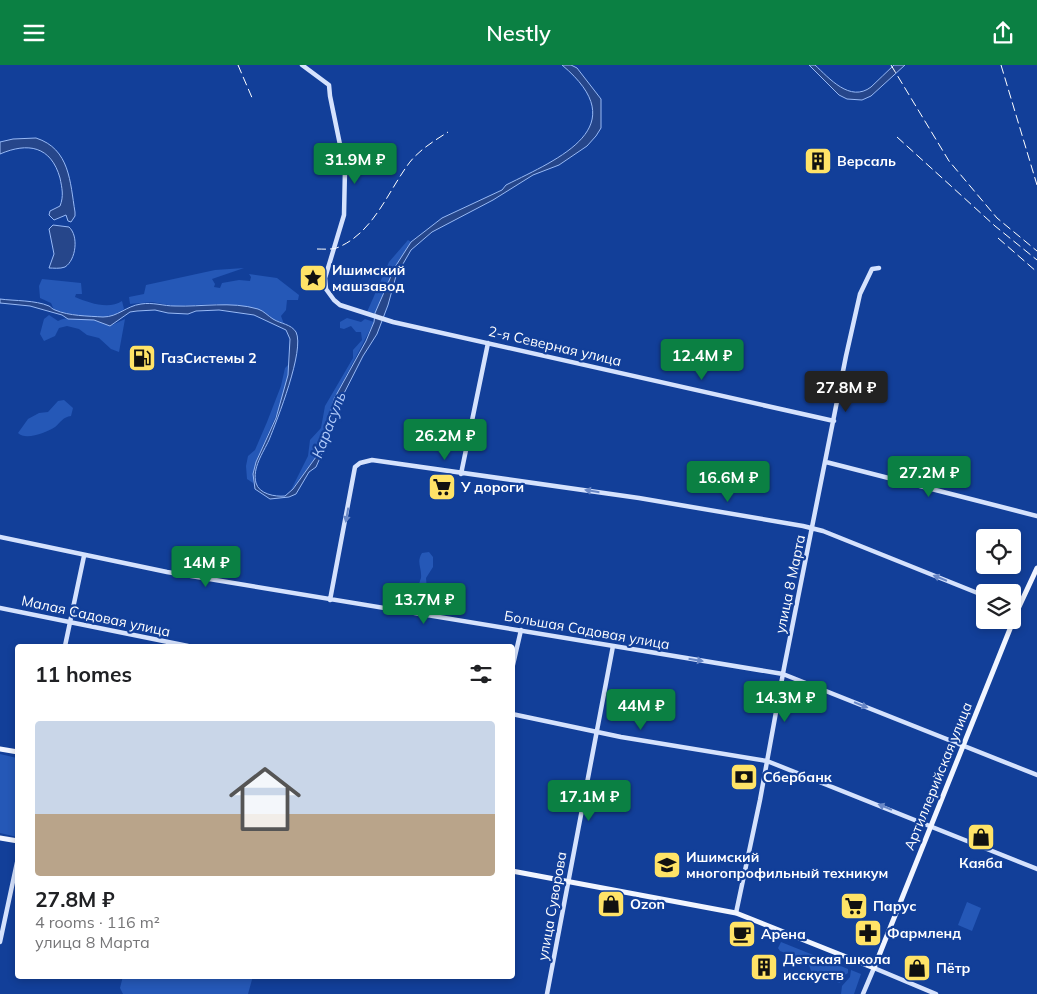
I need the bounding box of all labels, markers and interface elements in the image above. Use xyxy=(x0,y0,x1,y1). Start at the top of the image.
icon: menu xyxy=(20,19,48,47)
text: Nestly xyxy=(486,19,551,47)
icon: share xyxy=(989,19,1017,47)
pin: 31.9M ₽ xyxy=(309,143,401,185)
building icon: Версаль xyxy=(803,146,833,176)
text: 31.9M ₽ xyxy=(325,149,385,169)
place label: Версаль xyxy=(837,152,896,170)
place label: Ишимский машзавод xyxy=(332,261,405,295)
place icon: Ишимский машзавод xyxy=(298,263,328,293)
street label: 2-я Северная улица xyxy=(487,322,623,370)
pin: 12.4M ₽ xyxy=(656,339,748,381)
fuel station icon: ГазСистемы 2 xyxy=(127,343,157,373)
text: 12.4M ₽ xyxy=(672,345,732,365)
place label: ГазСистемы 2 xyxy=(161,349,257,367)
pin: 27.8M ₽ xyxy=(800,371,892,413)
text: 27.8M ₽ xyxy=(816,377,876,397)
water label: Карасуль xyxy=(307,389,350,461)
pin: 26.2M ₽ xyxy=(399,419,491,461)
text: 26.2M ₽ xyxy=(415,425,475,445)
pin: 27.2M ₽ xyxy=(883,455,975,498)
pin: 16.6M ₽ xyxy=(682,461,774,503)
text: 27.2M ₽ xyxy=(899,462,959,482)
text: 16.6M ₽ xyxy=(698,467,758,487)
supermarket icon: У дороги xyxy=(427,472,457,502)
place label: У дороги xyxy=(460,478,524,496)
one-way arrow xyxy=(583,487,599,495)
one-way arrow xyxy=(342,508,350,524)
map controls xyxy=(976,529,1021,629)
button: locate xyxy=(976,529,1021,574)
street label: улица 8 Марта xyxy=(771,533,809,635)
pin: 14M ₽ xyxy=(171,545,241,588)
text: 14M ₽ xyxy=(182,552,230,572)
one-way arrow xyxy=(932,574,947,582)
pin: 13.7M ₽ xyxy=(378,583,470,625)
button: layers xyxy=(976,584,1021,629)
text: 13.7M ₽ xyxy=(394,589,454,609)
street label: Малая Садовая улица xyxy=(20,591,172,641)
street label: Большая Садовая улица xyxy=(503,607,671,653)
one-way arrow xyxy=(688,656,704,664)
icon: filters xyxy=(467,660,495,688)
text: 11 homes xyxy=(35,661,132,687)
pin: 14.3M ₽ xyxy=(739,681,831,723)
text: 14.3M ₽ xyxy=(755,687,815,707)
pin: 44M ₽ xyxy=(606,689,676,731)
text: 44M ₽ xyxy=(617,695,665,715)
street label: Артиллерийская улица xyxy=(900,699,976,853)
one-way arrow xyxy=(854,701,869,709)
icon: home xyxy=(220,754,310,844)
bank icon: Сбербанк xyxy=(729,762,759,792)
place label: Сбербанк xyxy=(763,768,833,786)
pin: 17.1M ₽ xyxy=(543,779,635,822)
text: 17.1M ₽ xyxy=(559,786,619,806)
one-way arrow xyxy=(878,803,892,811)
shop icon: Каяба xyxy=(966,822,996,852)
place label: Ишимский многопрофильный техникум xyxy=(686,848,888,882)
street label: улица Суворова xyxy=(534,850,570,962)
school or university icon: Ишимский многопрофильный техникум xyxy=(652,850,682,880)
place label: Каяба xyxy=(959,854,1003,872)
text: 27.8M ₽ xyxy=(35,886,115,912)
shop icon: Ozon xyxy=(596,889,626,919)
supermarket icon: Парус xyxy=(839,891,869,921)
place label: Ozon xyxy=(630,895,665,913)
place label: Парус xyxy=(873,897,916,915)
text: 4 rooms · 116 m² xyxy=(35,912,160,932)
pharmacy icon: Фармленд xyxy=(853,918,883,948)
cafe icon: Арена xyxy=(727,919,757,949)
place label: Фармленд xyxy=(887,924,961,942)
place label: Арена xyxy=(761,925,806,943)
text: улица 8 Марта xyxy=(35,932,150,952)
place label: Детская школа исскуств xyxy=(783,950,891,984)
building icon: Детская школа исскуств xyxy=(749,952,779,982)
shop icon: Пётр xyxy=(902,953,932,983)
place label: Пётр xyxy=(936,959,970,977)

